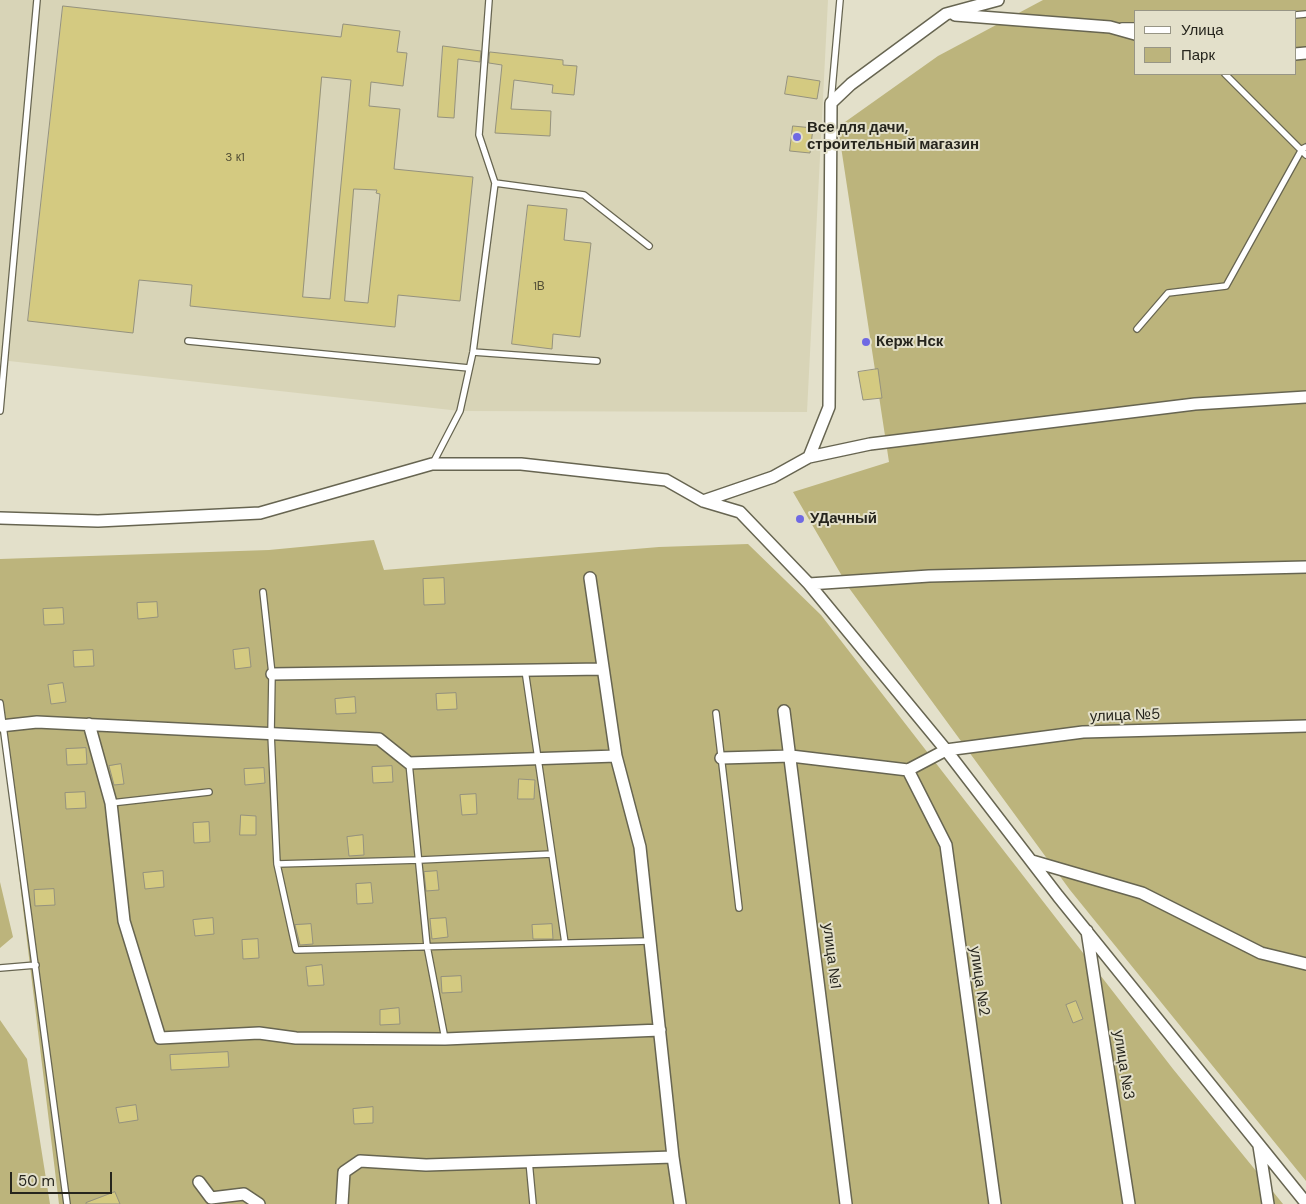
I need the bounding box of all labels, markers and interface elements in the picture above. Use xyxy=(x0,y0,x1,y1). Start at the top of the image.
legend xyxy=(1134,10,1296,75)
text: Улица xyxy=(1181,20,1224,40)
text: Парк xyxy=(1181,45,1215,65)
place label: Все для дачи, строительный магазин xyxy=(807,119,979,154)
marker: Все для дачи, строительный магазин xyxy=(791,131,803,143)
house number: 3 к1 xyxy=(225,151,245,165)
house number: 1В xyxy=(533,280,545,294)
place label: Керж Нск xyxy=(876,333,943,351)
marker: Керж Нск xyxy=(860,336,872,348)
place label: УДачный xyxy=(810,510,877,528)
marker: УДачный xyxy=(794,513,806,525)
street label: улица №5 xyxy=(1089,706,1161,726)
street label: улица №1 xyxy=(818,922,844,990)
street label: улица №2 xyxy=(965,945,993,1017)
street label: улица №3 xyxy=(1109,1029,1137,1101)
scale bar xyxy=(12,1162,115,1194)
text: 50 m xyxy=(18,1171,55,1191)

